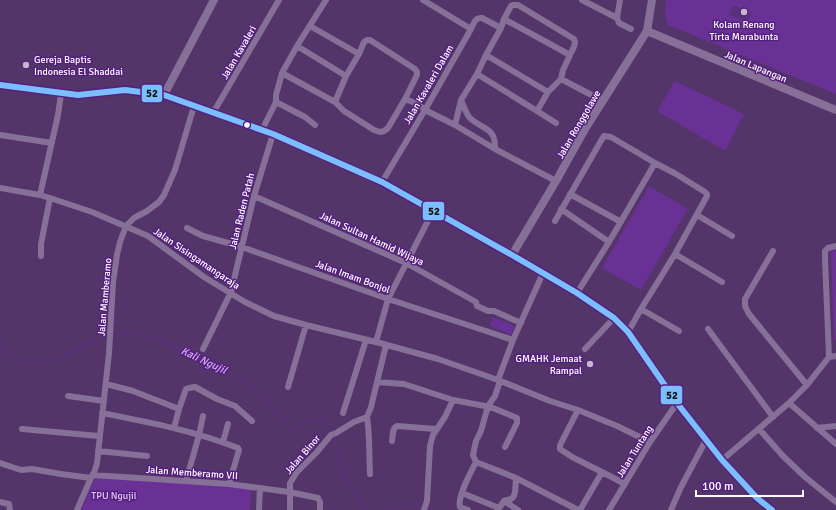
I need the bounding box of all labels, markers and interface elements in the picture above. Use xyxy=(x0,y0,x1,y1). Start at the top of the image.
marker: Kolam Renang Tirta Marabunta xyxy=(739,7,749,17)
place label: Kolam Renang Tirta Marabunta xyxy=(710,19,778,43)
street label: Jalan Kavaleri xyxy=(219,24,259,81)
street label: Jalan Kavaleri Dalam xyxy=(401,43,456,126)
street label: Jalan Lapangan xyxy=(723,48,789,85)
place label: Gereja Baptis Indonesia El Shaddai xyxy=(34,54,123,78)
marker: Gereja Baptis Indonesia El Shaddai xyxy=(21,60,31,70)
line badge: 52 xyxy=(141,84,163,103)
text: 52 xyxy=(146,87,158,100)
street label: Jalan Ronggolawe xyxy=(554,88,603,161)
unlabelled marker xyxy=(242,120,252,130)
street label: Jalan Raden Patah xyxy=(227,172,257,251)
line badge: 52 xyxy=(422,201,445,221)
text: 52 xyxy=(428,205,440,218)
street label: Jalan Sultan Hamid Wijaya xyxy=(318,209,426,268)
street label: Jalan Sisingamangaraja xyxy=(151,225,242,292)
street label: Jalan Mamberamo xyxy=(96,258,114,337)
street label: Jalan Imam Bonjol xyxy=(314,258,392,296)
water label: Kali Ngujil xyxy=(179,344,230,377)
place label: GMAHK Jemaat Rampal xyxy=(515,353,582,377)
marker: GMAHK Jemaat Rampal xyxy=(585,359,595,369)
line badge: 52 xyxy=(660,385,683,405)
text: 52 xyxy=(666,389,678,402)
street label: Jalan Tuntang xyxy=(614,423,656,480)
street label: Jalan Binor xyxy=(282,432,323,477)
street label: Jalan Memberamo VII xyxy=(146,464,238,482)
scale bar xyxy=(696,472,803,498)
text: 100 m xyxy=(702,479,734,494)
park label: TPU Ngujil xyxy=(91,490,137,502)

